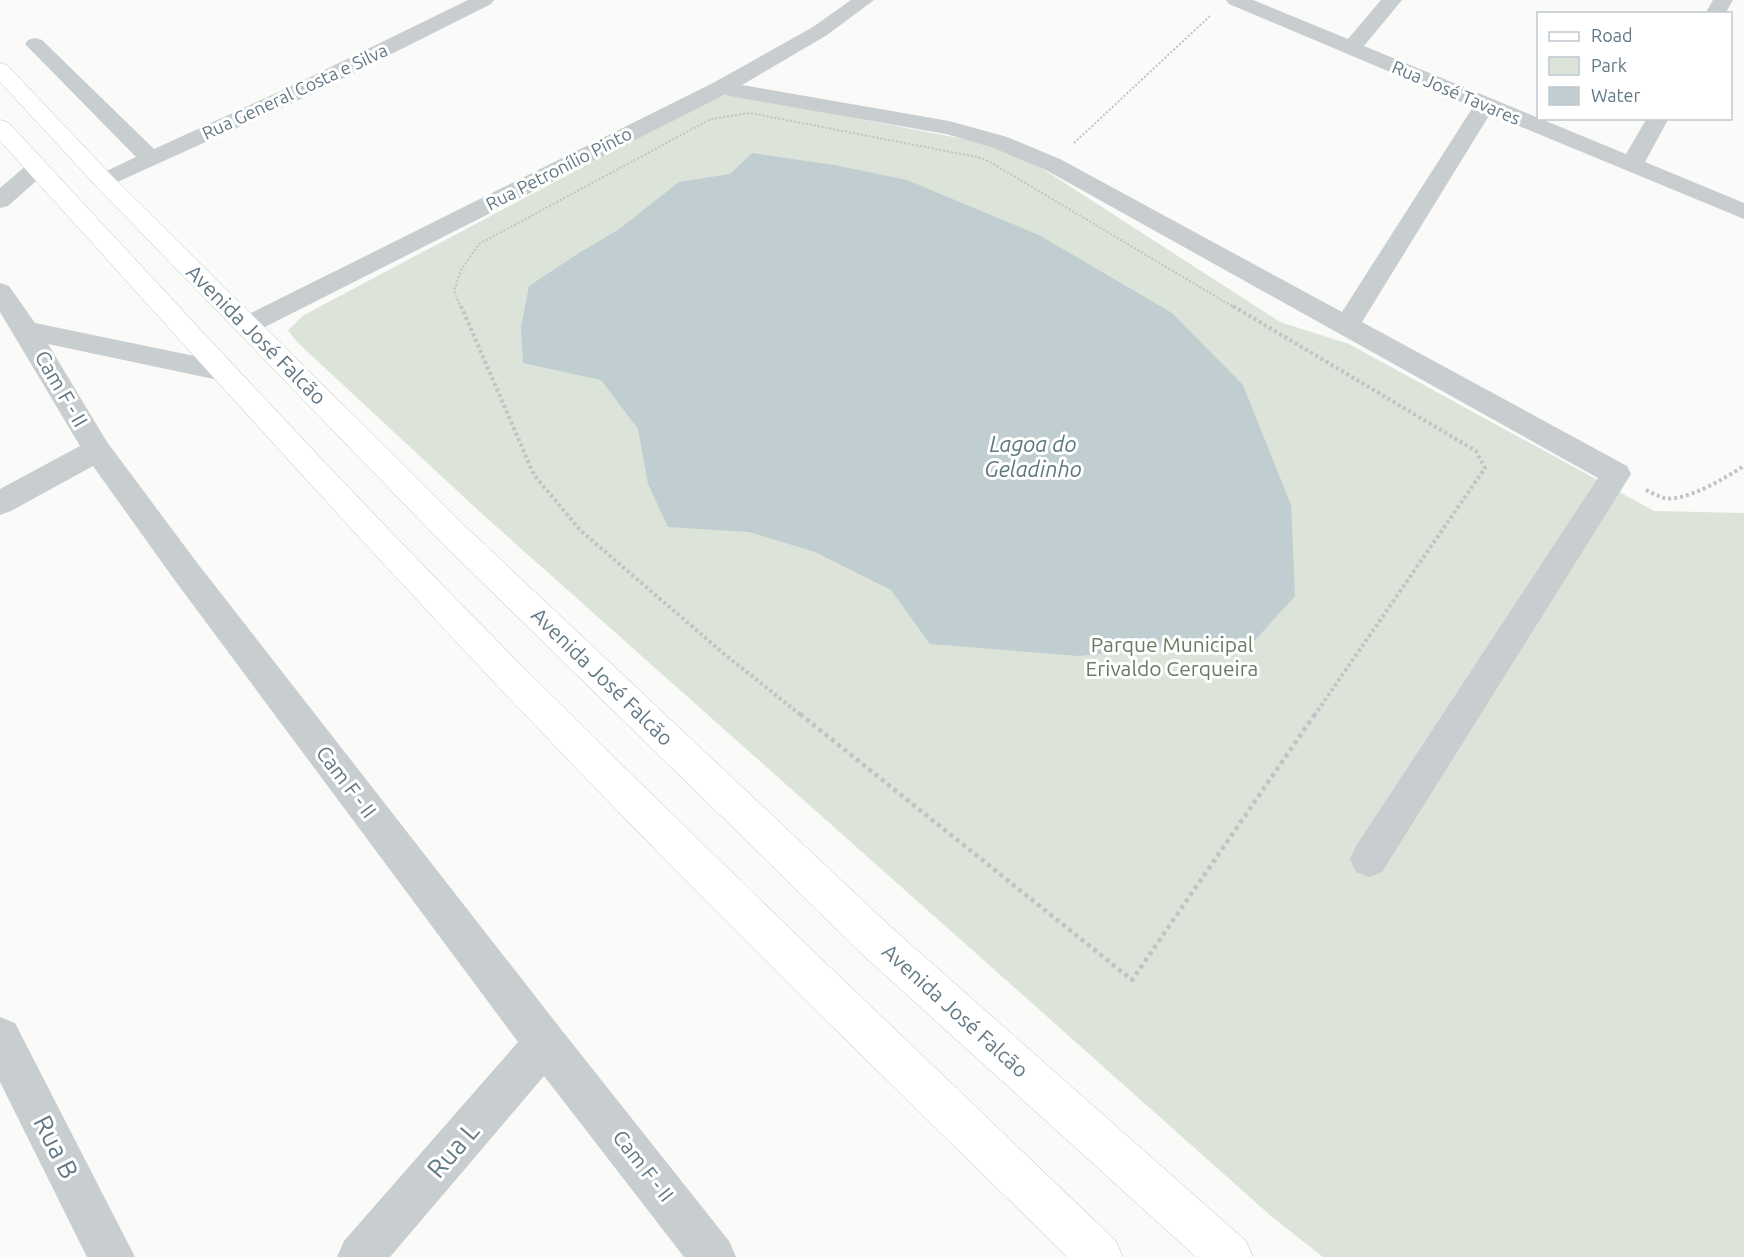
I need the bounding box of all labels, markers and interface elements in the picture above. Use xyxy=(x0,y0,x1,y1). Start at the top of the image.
legend xyxy=(1537,12,1732,120)
text: Road xyxy=(1591,25,1633,45)
street label: Rua General Costa e Silva xyxy=(199,39,390,143)
text: Park xyxy=(1591,55,1627,75)
street label: Rua José Tavares xyxy=(1389,56,1524,128)
text: Water xyxy=(1591,85,1641,105)
street label: Rua Petronílio Pinto xyxy=(482,123,635,214)
street label: Avenida José Falcão xyxy=(182,259,332,409)
street label: Cam F - II xyxy=(30,346,93,431)
water label: Lagoa do Geladinho xyxy=(984,431,1082,481)
street label: Avenida José Falcão xyxy=(527,602,679,750)
park label: Parque Municipal Erivaldo Cerqueira xyxy=(1086,632,1258,680)
street label: Cam F - II xyxy=(312,741,382,822)
street label: Avenida José Falcão xyxy=(878,939,1033,1082)
street label: Rua B xyxy=(28,1110,85,1183)
street label: Rua L xyxy=(421,1116,484,1183)
street label: Cam F - II xyxy=(608,1125,679,1206)

